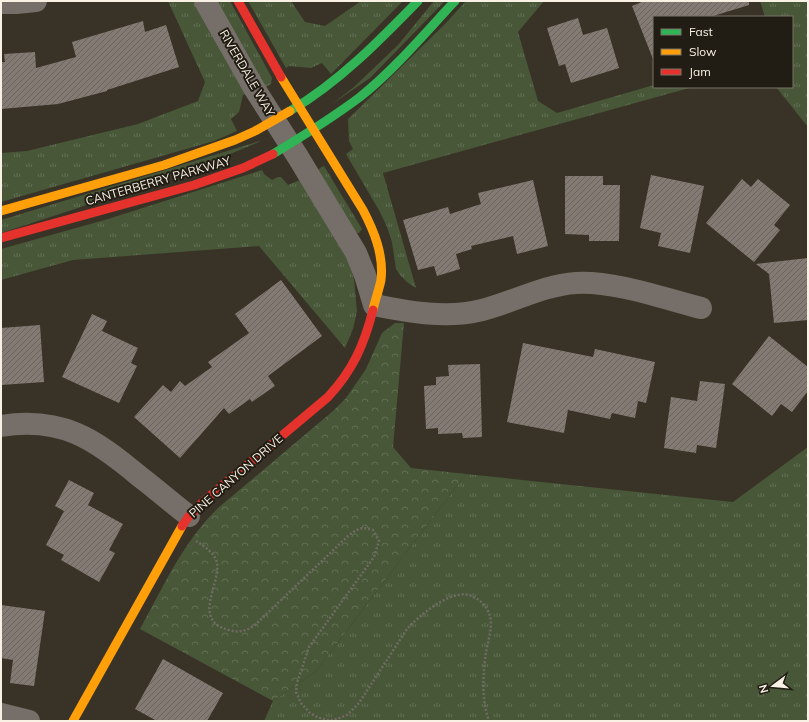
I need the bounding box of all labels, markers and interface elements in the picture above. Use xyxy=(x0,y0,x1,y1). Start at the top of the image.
legend xyxy=(653,16,793,88)
text: Fast xyxy=(689,24,713,39)
street label: RIVERDALE WAY xyxy=(217,27,279,119)
text: Slow xyxy=(689,44,717,59)
text: Jam xyxy=(689,64,711,79)
street label: CANTERBERRY PARKWAY xyxy=(84,152,233,208)
street label: PINE CANYON DRIVE xyxy=(186,431,286,521)
north arrow xyxy=(753,666,793,706)
text: N xyxy=(756,683,771,695)

